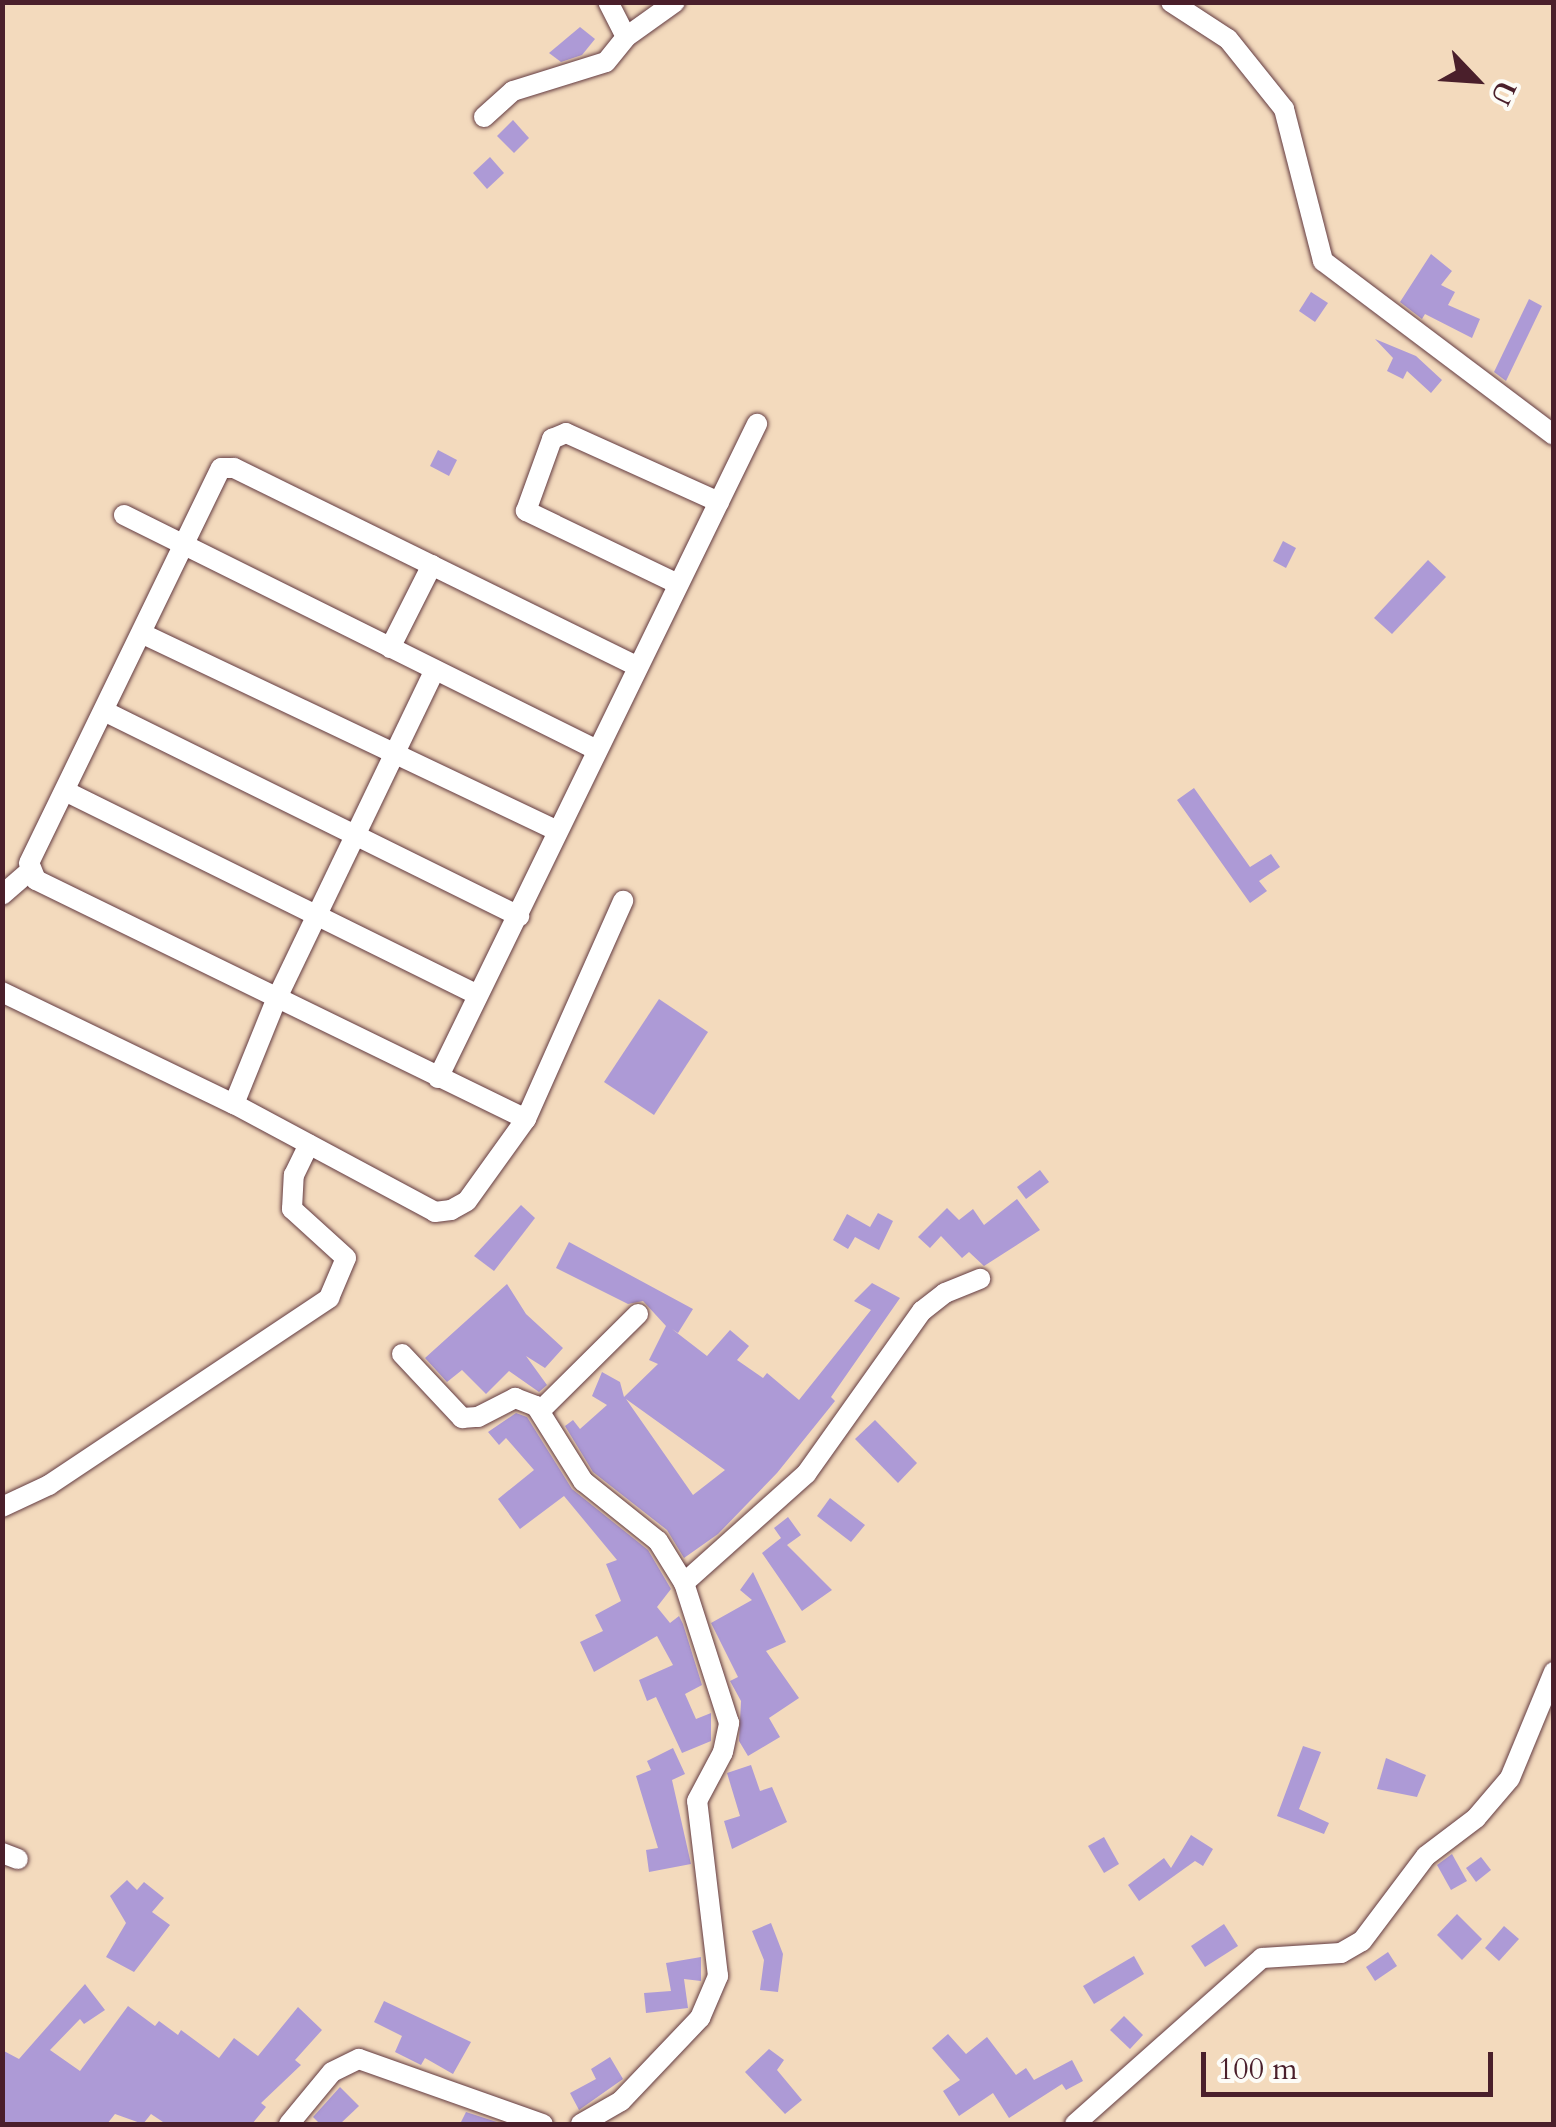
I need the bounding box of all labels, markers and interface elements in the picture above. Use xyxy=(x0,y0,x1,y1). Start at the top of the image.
north arrow xyxy=(1426,30,1526,130)
text: U xyxy=(1481,74,1525,111)
scale bar xyxy=(1206,2032,1498,2094)
text: 100 m xyxy=(1218,2049,1298,2090)

